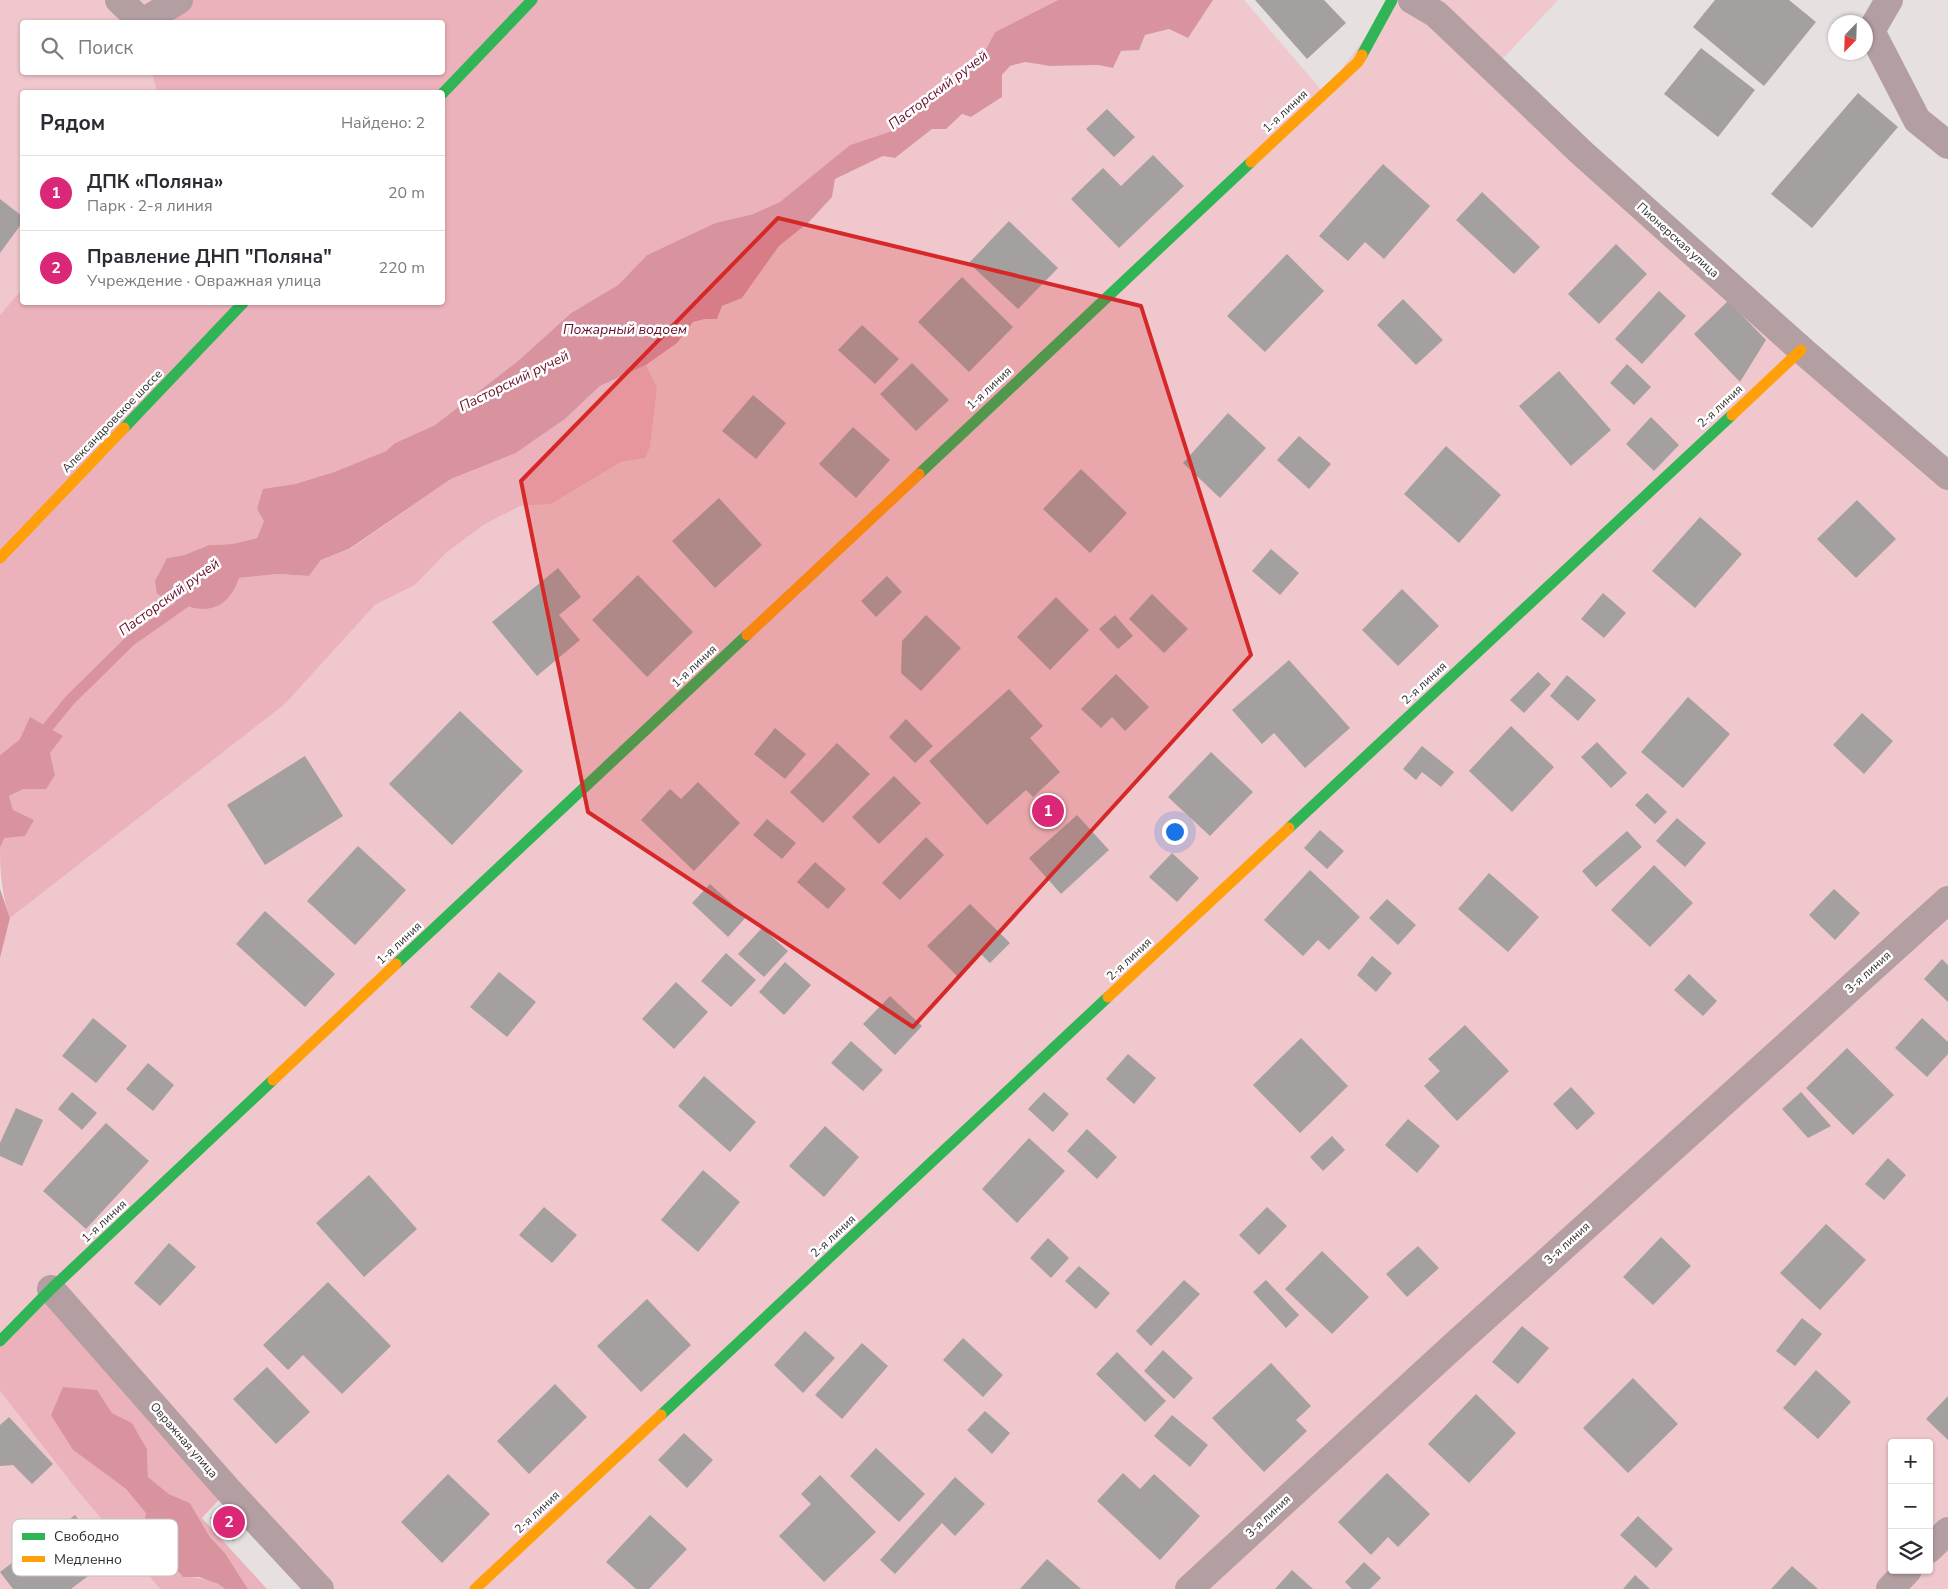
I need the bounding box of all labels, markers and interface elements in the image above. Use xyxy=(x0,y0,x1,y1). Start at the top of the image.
north arrow xyxy=(1828,15,1873,60)
search box xyxy=(20,20,445,75)
icon: search xyxy=(38,34,66,62)
text: Поиск xyxy=(78,35,133,61)
water label: Пасторский ручей xyxy=(884,46,992,134)
street label: 1-я линия xyxy=(1259,86,1311,136)
text: Рядом xyxy=(40,109,105,137)
text: Найдено: 2 xyxy=(341,112,425,134)
text: ДПК «Поляна» xyxy=(87,169,223,195)
text: 1 xyxy=(51,182,61,204)
text: 20 m xyxy=(388,182,425,204)
text: Парк · 2-я линия xyxy=(87,195,213,217)
street label: Пионерская улица xyxy=(1634,199,1722,281)
text: Правление ДНП "Поляна" xyxy=(87,244,332,270)
text: 2 xyxy=(51,257,61,279)
text: 220 m xyxy=(378,257,425,279)
text: Учреждение · Овражная улица xyxy=(87,270,321,292)
water label: Пожарный водоем xyxy=(563,320,687,339)
water label: Пасторский ручей xyxy=(456,346,572,416)
street label: 1-я линия xyxy=(963,363,1015,413)
street label: Александровское шоссе xyxy=(58,366,166,476)
street label: 2-я линия xyxy=(1694,381,1746,431)
water label: Пасторский ручей xyxy=(115,554,223,640)
street label: 1-я линия xyxy=(668,641,720,691)
street label: 2-я линия xyxy=(1398,658,1450,708)
pin: 1 xyxy=(1032,792,1064,830)
your location xyxy=(1162,819,1188,845)
street label: 1-я линия xyxy=(373,918,425,968)
street label: 2-я линия xyxy=(1103,934,1155,984)
street label: 3-я линия xyxy=(1842,947,1894,997)
street label: 1-я линия xyxy=(78,1196,130,1246)
street label: 2-я линия xyxy=(807,1211,859,1261)
street label: 3-я линия xyxy=(1541,1218,1593,1268)
street label: Овражная улица xyxy=(147,1399,221,1481)
map controls xyxy=(1888,1439,1933,1574)
button: + xyxy=(1888,1439,1933,1484)
button: − xyxy=(1888,1484,1933,1529)
street label: 2-я линия xyxy=(511,1487,563,1537)
street label: 3-я линия xyxy=(1242,1491,1294,1541)
pin: 2 xyxy=(213,1503,245,1541)
legend xyxy=(12,1519,178,1576)
text: Свободно xyxy=(54,1527,119,1546)
button: layers xyxy=(1888,1529,1933,1574)
text: Медленно xyxy=(54,1550,122,1569)

